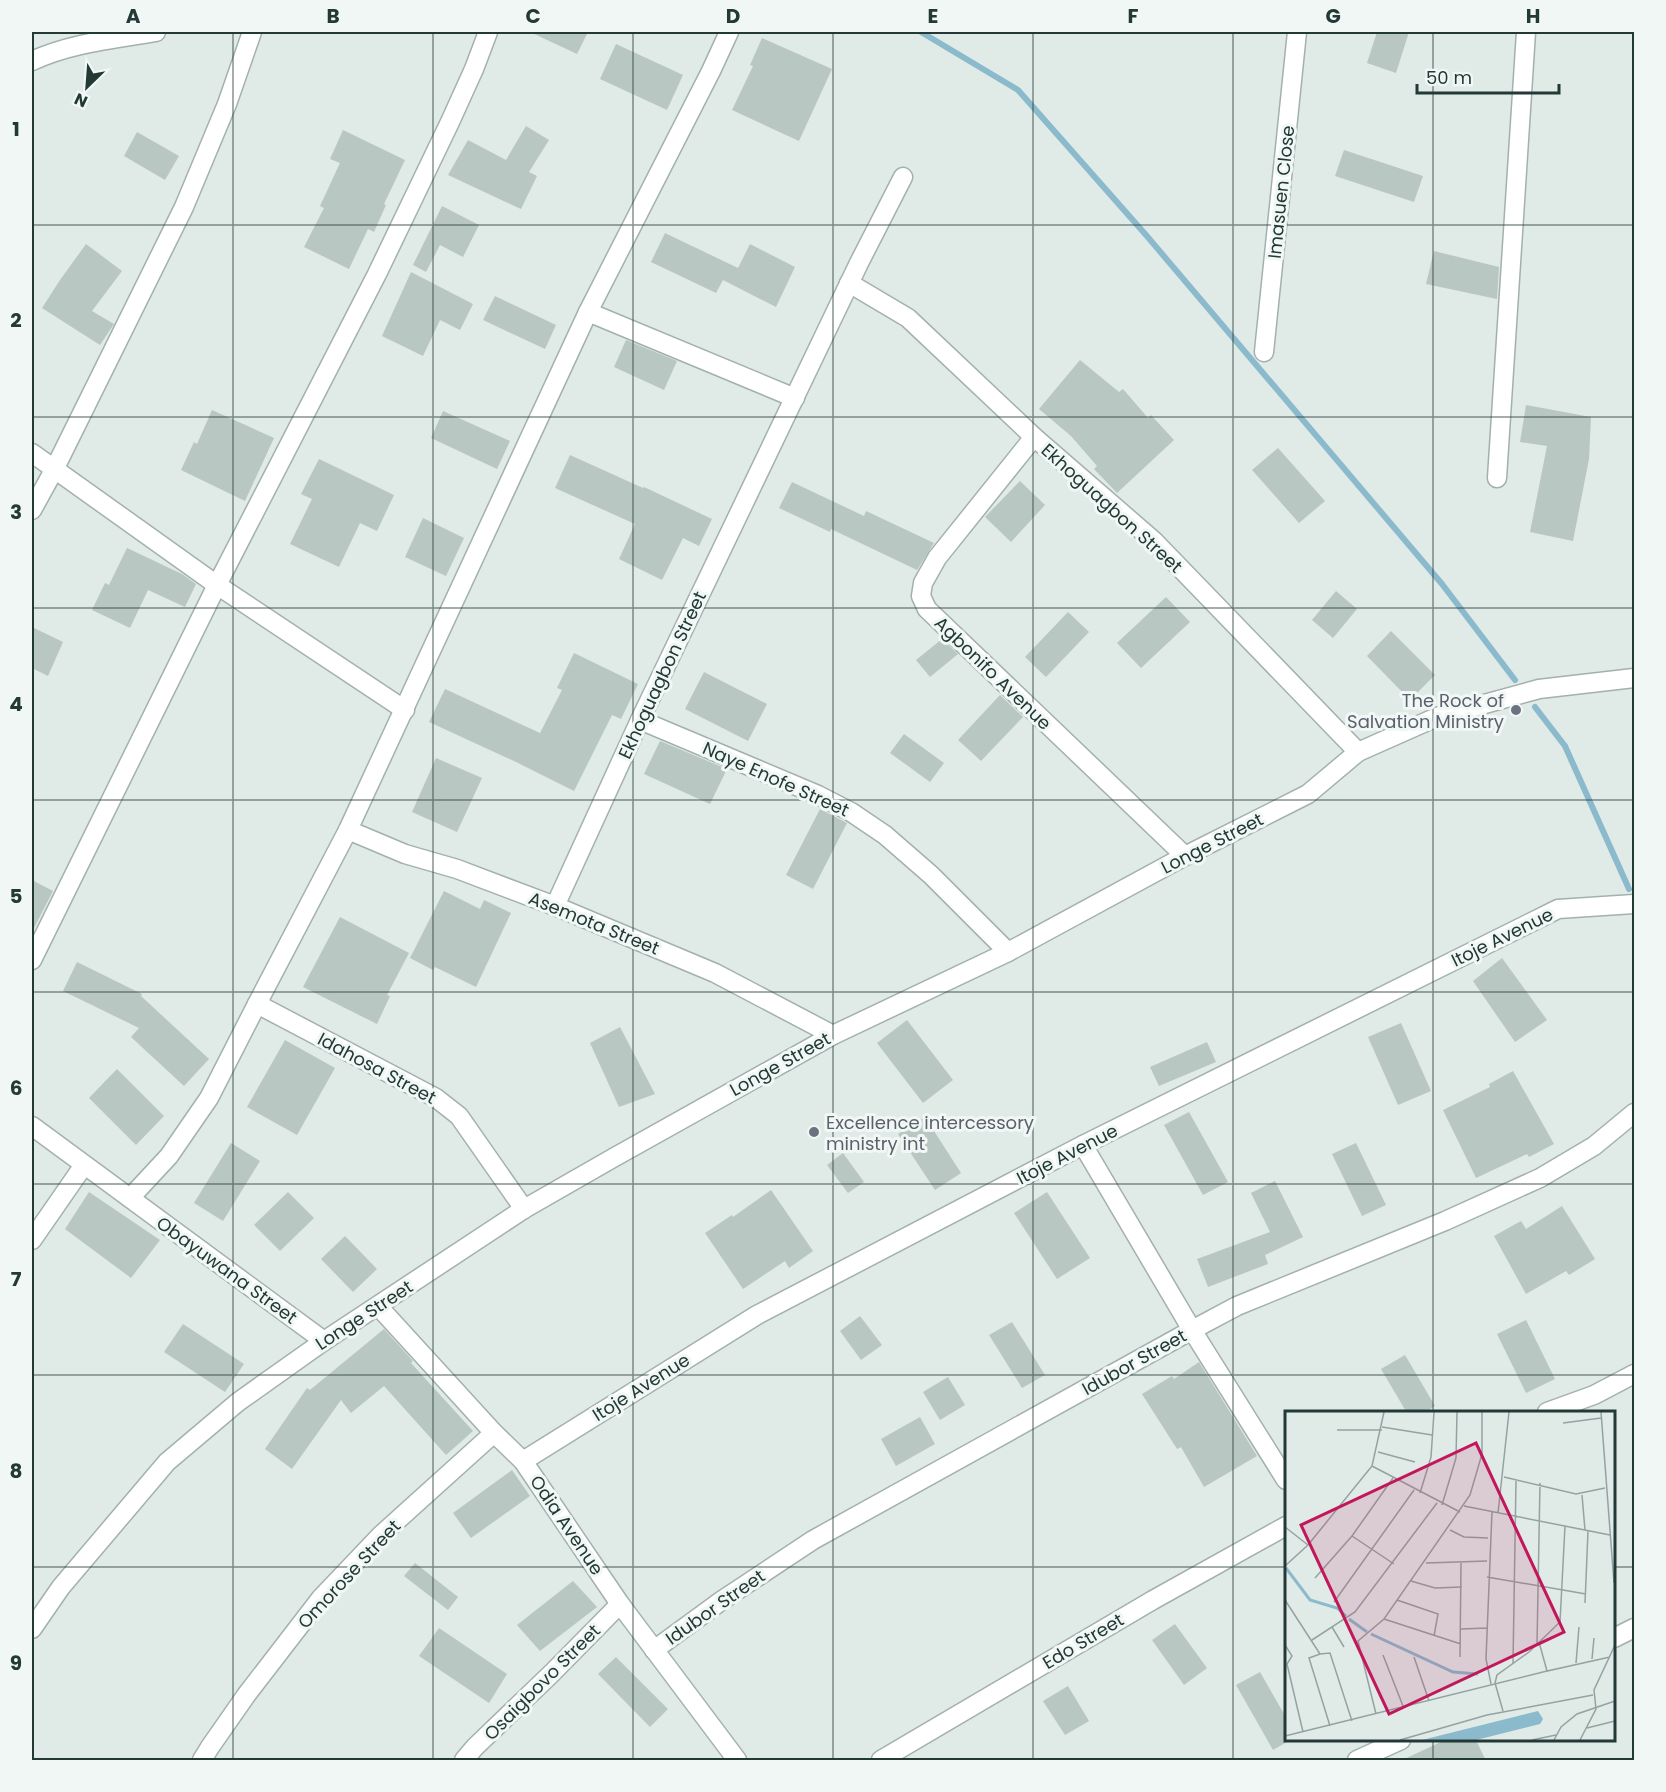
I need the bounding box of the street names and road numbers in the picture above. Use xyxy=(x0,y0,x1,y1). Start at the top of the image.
street label: Imasuen Close xyxy=(1262,124,1300,260)
street label: Ekhoguagbon Street xyxy=(1036,438,1188,578)
street label: Ekhoguagbon Street xyxy=(612,587,712,763)
street label: Agbonifo Avenue xyxy=(929,611,1057,735)
street label: Naye Enofe Street xyxy=(699,735,853,823)
street label: Longe Street xyxy=(1157,807,1267,879)
street label: Asemota Street xyxy=(525,885,663,961)
street label: Itoje Avenue xyxy=(1447,902,1557,972)
street label: Idahosa Street xyxy=(313,1026,441,1110)
street label: Longe Street xyxy=(725,1026,835,1102)
street label: Itoje Avenue xyxy=(1012,1118,1122,1190)
street label: Obayuwana Street xyxy=(152,1210,302,1330)
street label: Longe Street xyxy=(310,1274,418,1356)
street label: Idubor Street xyxy=(1077,1323,1191,1401)
street label: Itoje Avenue xyxy=(588,1347,694,1427)
street label: Odia Avenue xyxy=(524,1470,610,1580)
street label: Omorose Street xyxy=(292,1514,406,1634)
street label: Idubor Street xyxy=(660,1563,770,1651)
street label: Edo Street xyxy=(1038,1607,1128,1675)
street label: Osaigbovo Street xyxy=(478,1618,606,1746)

